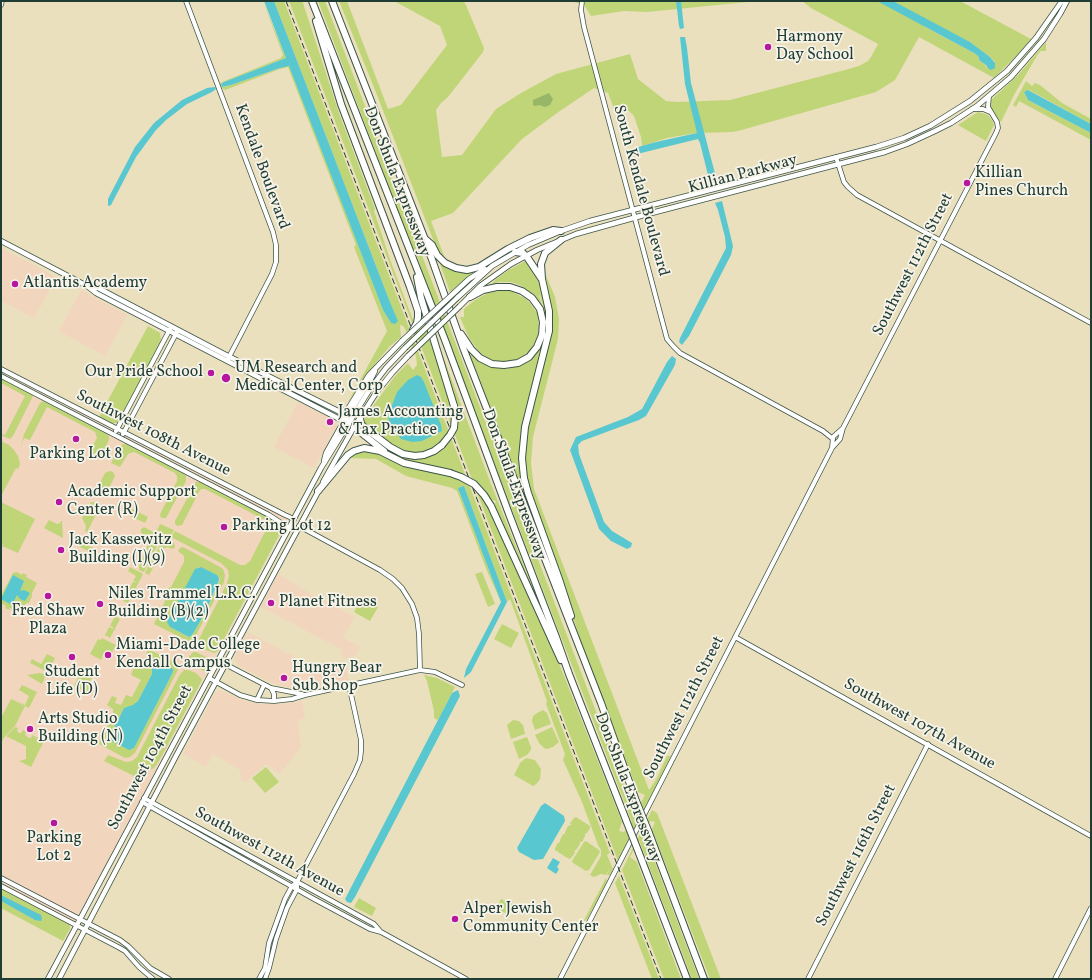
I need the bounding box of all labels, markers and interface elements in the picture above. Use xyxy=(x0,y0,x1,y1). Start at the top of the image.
place label: Harmony Day School xyxy=(776,28,854,66)
marker: Harmony Day School xyxy=(763,42,773,52)
street label: Kendale Boulevard xyxy=(229,102,293,232)
street label: South Kendale Boulevard xyxy=(608,103,672,279)
street label: Don Shula Expressway xyxy=(358,104,434,260)
street label: Killian Parkway xyxy=(686,151,800,199)
place label: Killian Pines Church xyxy=(975,164,1068,202)
marker: Killian Pines Church xyxy=(962,178,972,188)
street label: Southwest 112th Street xyxy=(870,190,958,340)
place label: Atlantis Academy xyxy=(23,274,147,294)
marker: Atlantis Academy xyxy=(10,279,20,289)
place label: UM Research and Medical Center, Corp xyxy=(235,359,383,397)
place label: Our Pride School xyxy=(85,363,203,383)
marker: Our Pride School xyxy=(206,368,216,378)
marker: UM Research and Medical Center, Corp xyxy=(220,372,232,384)
street label: Southwest 108th Avenue xyxy=(72,387,234,481)
place label: James Accounting & Tax Practice xyxy=(338,403,464,441)
street label: Don Shula Expressway xyxy=(477,407,549,563)
marker: James Accounting & Tax Practice xyxy=(325,417,335,427)
marker: Parking Lot 8 xyxy=(71,434,81,444)
place label: Parking Lot 8 xyxy=(30,445,122,465)
place label: Academic Support Center (R) xyxy=(67,483,196,521)
marker: Academic Support Center (R) xyxy=(54,497,64,507)
place label: Parking Lot 12 xyxy=(232,517,332,537)
marker: Parking Lot 12 xyxy=(219,522,229,532)
place label: Jack Kassewitz Building (I)(9) xyxy=(69,531,172,569)
marker: Jack Kassewitz Building (I)(9) xyxy=(56,545,66,555)
place label: Niles Trammel L.R.C. Building (B)(2) xyxy=(108,585,256,623)
marker: Fred Shaw Plaza xyxy=(43,591,53,601)
place label: Planet Fitness xyxy=(279,593,377,613)
marker: Planet Fitness xyxy=(266,598,276,608)
marker: Niles Trammel L.R.C. Building (B)(2) xyxy=(95,599,105,609)
place label: Fred Shaw Plaza xyxy=(11,602,85,640)
street label: Southwest 112th Street xyxy=(641,633,729,783)
place label: Miami-Dade College Kendall Campus xyxy=(116,636,260,674)
marker: Miami-Dade College Kendall Campus xyxy=(103,650,113,660)
marker: Student Life (D) xyxy=(67,652,77,662)
place label: Hungry Bear Sub Shop xyxy=(292,659,382,697)
place label: Student Life (D) xyxy=(44,663,100,701)
marker: Hungry Bear Sub Shop xyxy=(279,673,289,683)
street label: Southwest 107th Avenue xyxy=(840,675,998,775)
street label: Southwest 104th Street xyxy=(105,682,197,834)
place label: Arts Studio Building (N) xyxy=(38,710,123,748)
street label: Don Shula Expressway xyxy=(589,710,665,866)
marker: Arts Studio Building (N) xyxy=(25,724,35,734)
street label: Southwest 116th Street xyxy=(813,782,901,930)
street label: Southwest 112th Avenue xyxy=(191,804,347,902)
marker: Parking Lot 2 xyxy=(49,818,59,828)
place label: Parking Lot 2 xyxy=(26,829,82,867)
place label: Alper Jewish Community Center xyxy=(463,900,598,938)
marker: Alper Jewish Community Center xyxy=(450,914,460,924)

